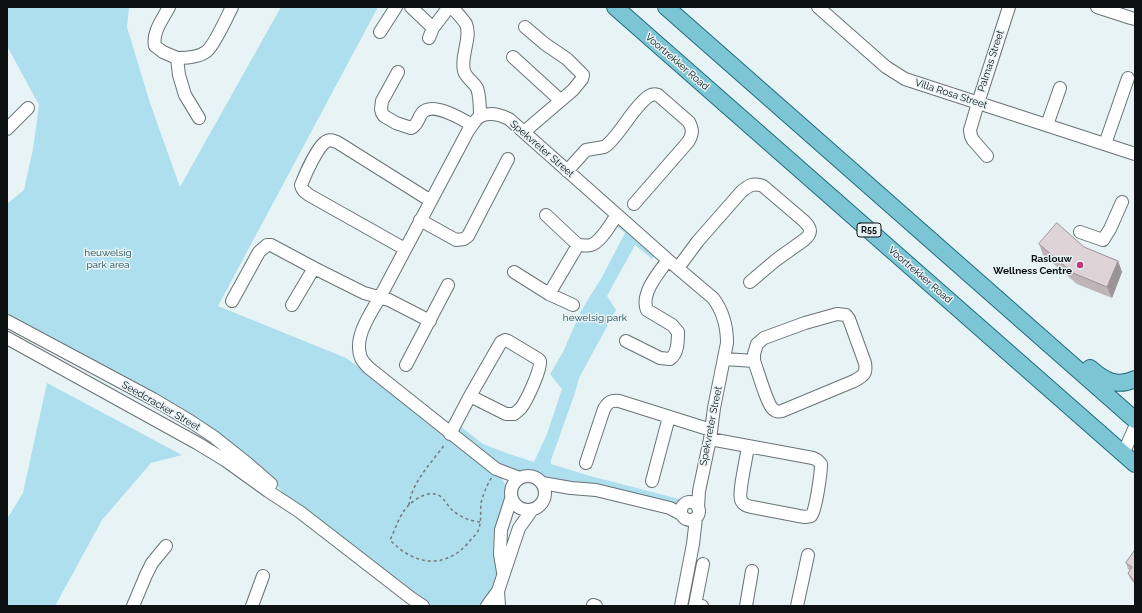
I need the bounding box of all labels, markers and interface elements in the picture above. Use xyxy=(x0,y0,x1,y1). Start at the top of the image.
street label: Palmas Street xyxy=(975,29,1007,93)
street label: Voortrekker Road xyxy=(643,31,711,93)
street label: Villa Rosa Street xyxy=(913,77,989,111)
street label: Spekvreter Street xyxy=(508,118,576,180)
road number: R55 xyxy=(857,223,881,237)
street label: Voortrekker Road xyxy=(886,244,954,306)
park label: heuwelsig park area xyxy=(84,247,132,270)
place label: Raslouw Wellness Centre xyxy=(993,253,1072,276)
marker: Raslouw Wellness Centre xyxy=(1075,260,1085,270)
park label: hewelsig park xyxy=(563,312,627,324)
street label: Seedcracker Street xyxy=(120,379,202,433)
street label: Spekvreter Street xyxy=(697,385,725,467)

